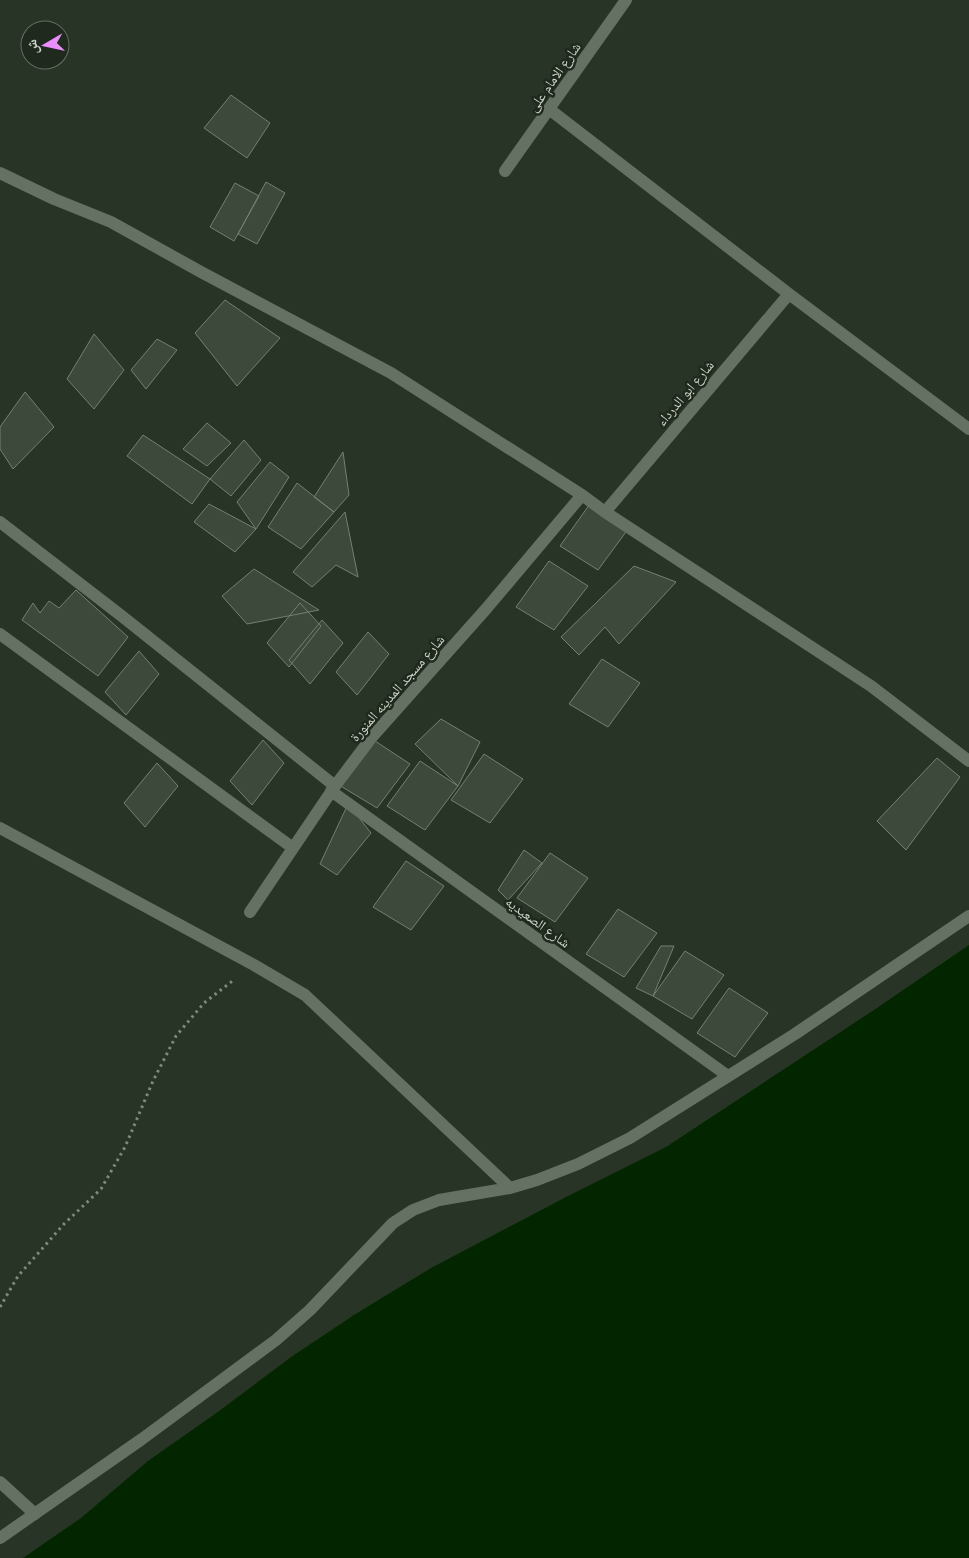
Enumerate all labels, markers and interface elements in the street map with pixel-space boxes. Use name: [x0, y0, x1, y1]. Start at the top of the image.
north arrow: [20, 20, 70, 70]
text: ش: [22, 38, 42, 56]
street label: شارع الامام على: [523, 39, 585, 116]
street label: شارع ابو الدرداء: [652, 356, 719, 430]
street label: شارع مسجد المدينه المنورة: [346, 631, 449, 746]
street label: شارع الصعيديه: [501, 892, 574, 952]

